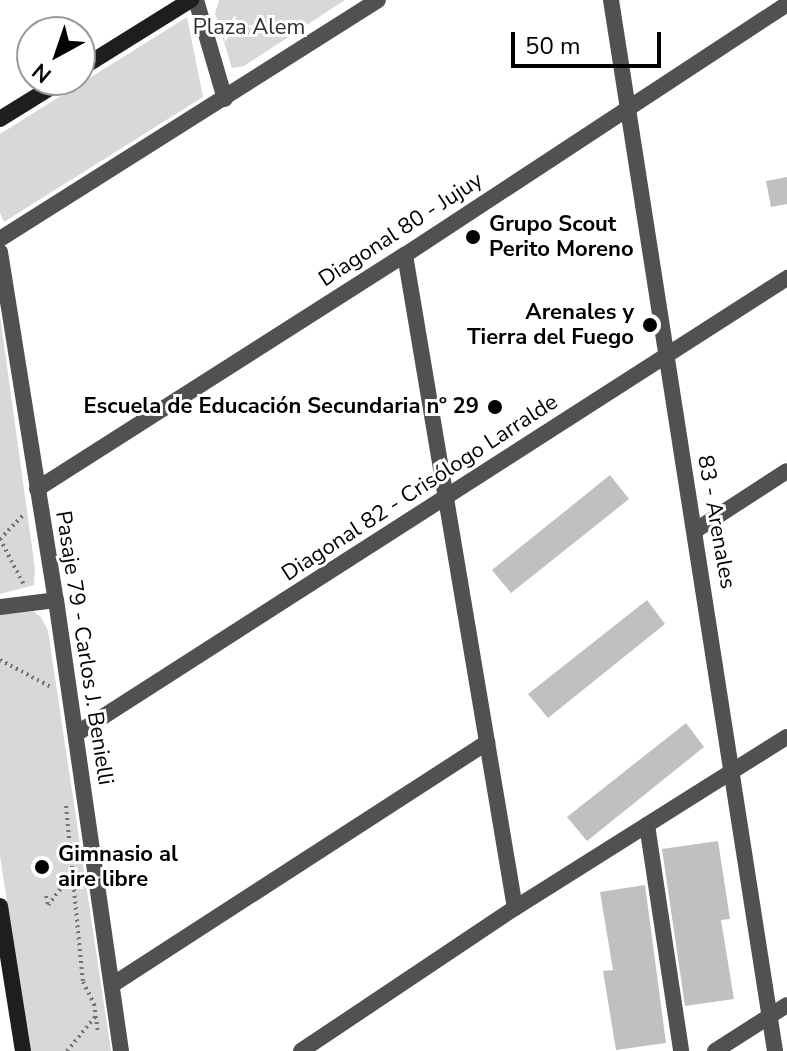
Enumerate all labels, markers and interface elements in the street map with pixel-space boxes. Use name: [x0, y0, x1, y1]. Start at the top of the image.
park label: Plaza Alem: [193, 15, 305, 41]
north arrow: [16, 16, 96, 96]
scale bar: [515, 16, 665, 66]
text: 50 m: [525, 30, 581, 62]
text: N: [26, 56, 58, 90]
street label: Diagonal 80 - Jujuy: [314, 167, 488, 293]
place label: Grupo Scout Perito Moreno: [489, 211, 634, 262]
marker: Grupo Scout Perito Moreno: [464, 228, 482, 246]
place label: Arenales y Tierra del Fuego: [467, 299, 634, 350]
marker: Arenales y Tierra del Fuego: [641, 316, 659, 334]
street label: Diagonal 82 - Crisólogo Larralde: [277, 389, 563, 587]
place label: Escuela de Educación Secundaria nº 29: [84, 394, 479, 420]
marker: Escuela de Educación Secundaria nº 29: [486, 398, 504, 416]
street label: 83 - Arenales: [691, 453, 741, 591]
street label: Pasaje 79 - Carlos J. Benielli: [49, 509, 119, 787]
place label: Gimnasio al aire libre: [58, 841, 178, 892]
marker: Gimnasio al aire libre: [33, 858, 51, 876]

